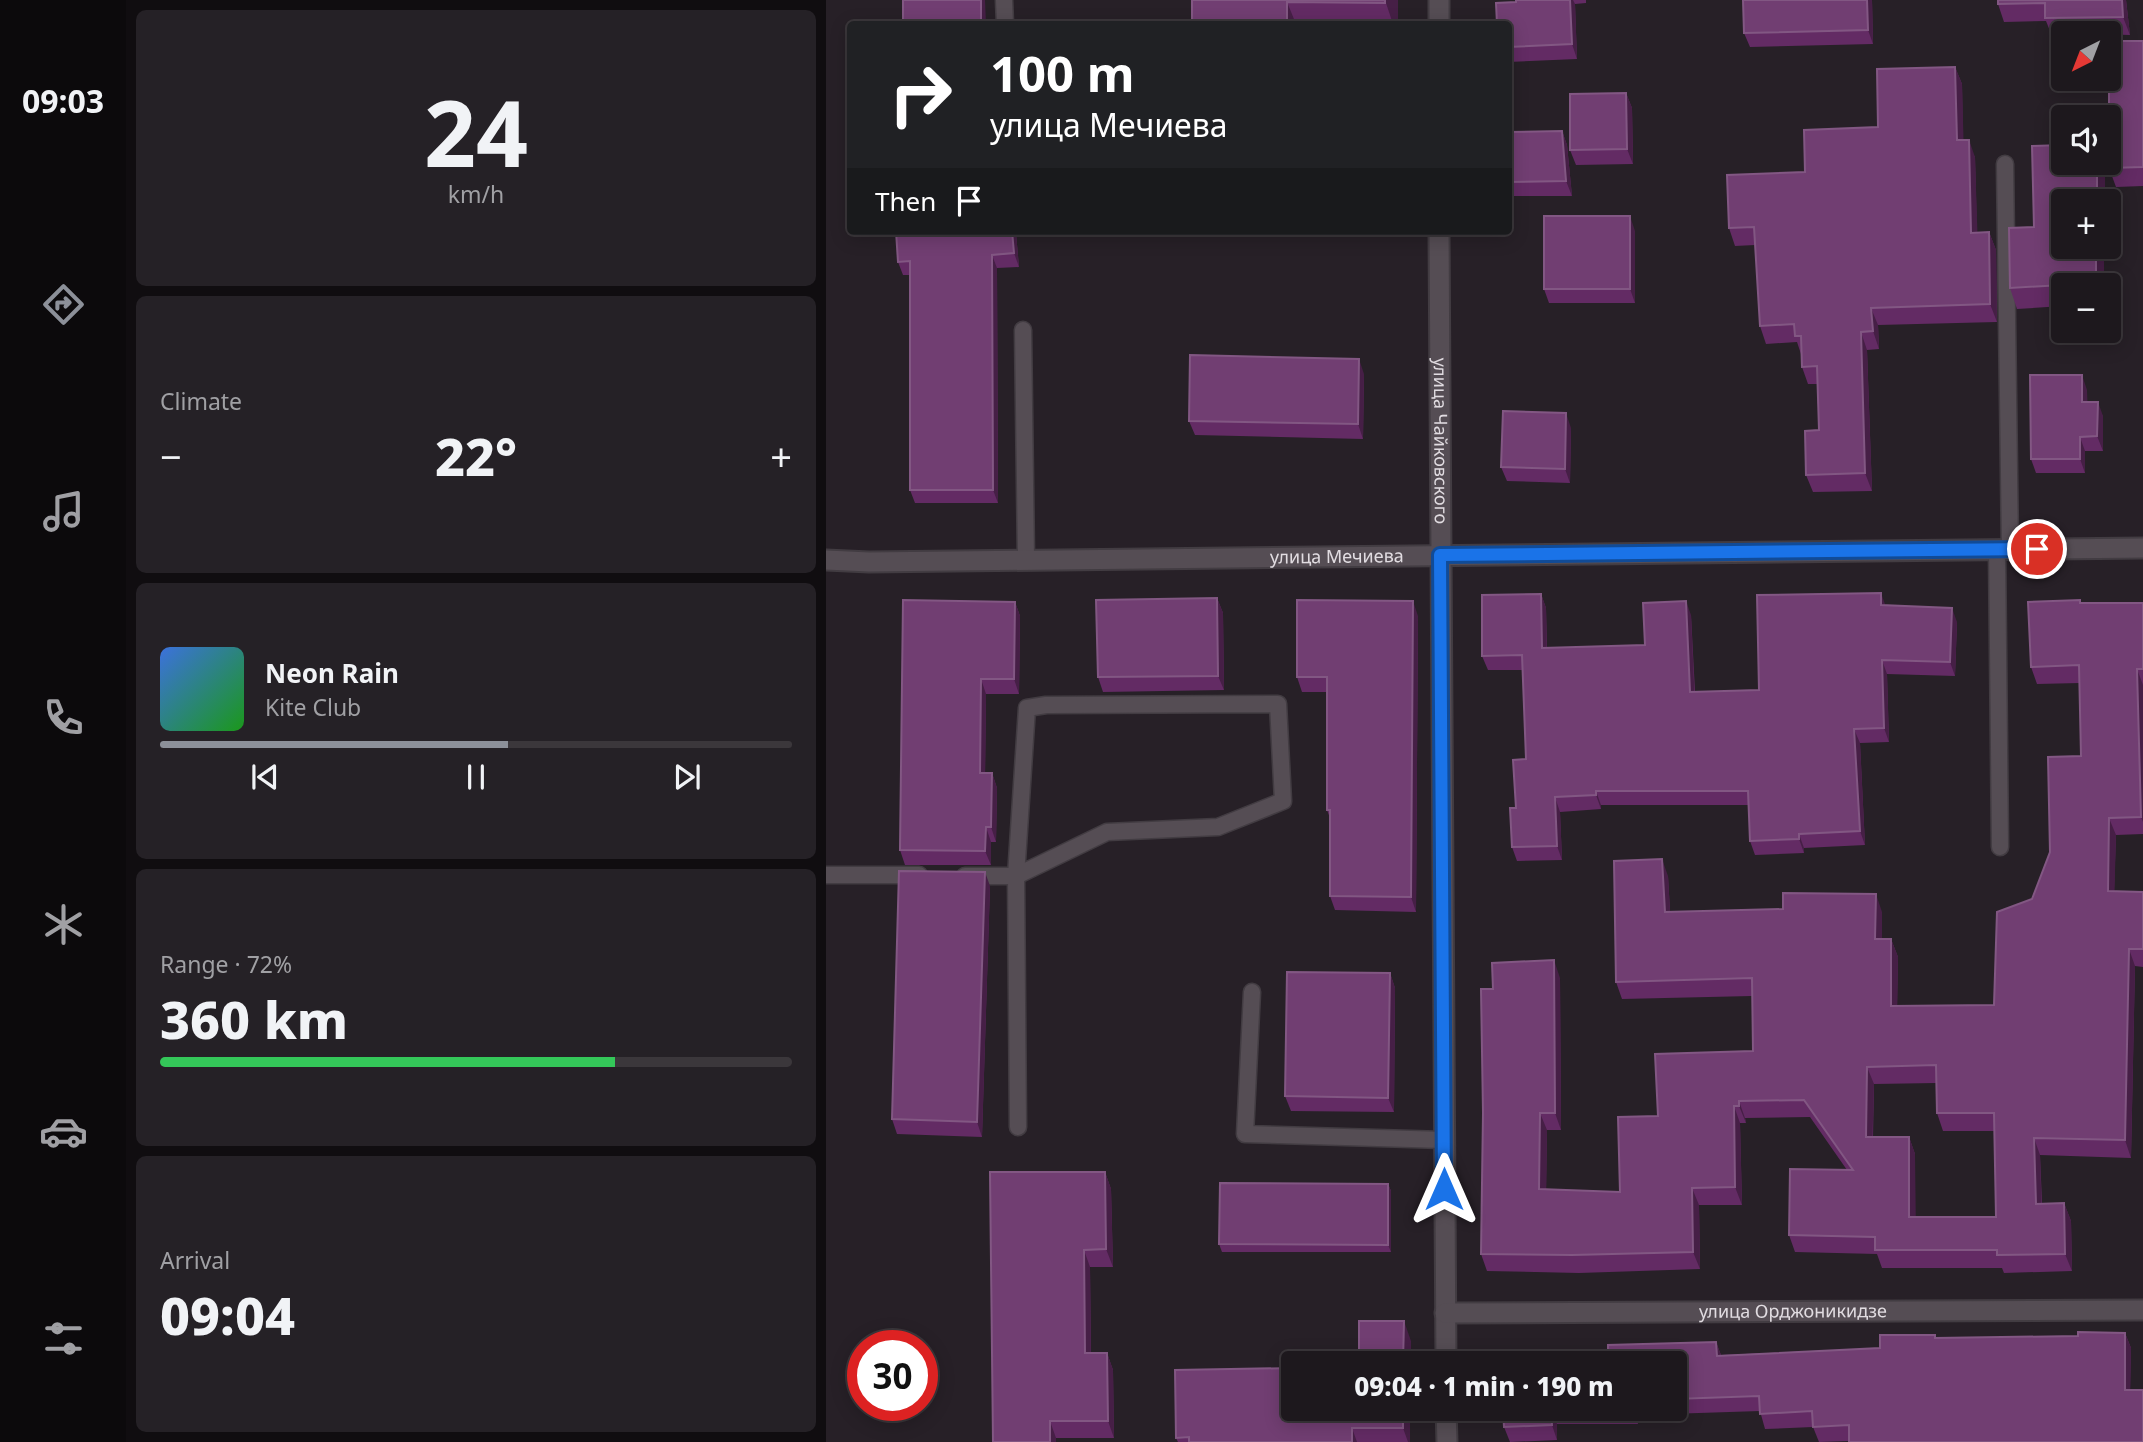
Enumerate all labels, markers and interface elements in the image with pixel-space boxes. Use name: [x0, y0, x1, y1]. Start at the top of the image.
north arrow: [2051, 21, 2121, 91]
map controls: [2051, 21, 2121, 343]
text: 100 m: [990, 40, 1135, 106]
icon: right: [875, 49, 966, 140]
text: 24: [424, 70, 528, 194]
text: 09:03: [22, 79, 104, 122]
text: улица Мечиева: [990, 103, 1228, 146]
button: sound: [2051, 105, 2121, 175]
text: km/h: [448, 178, 504, 210]
icon: arrive: [950, 182, 988, 220]
text: Then: [875, 183, 936, 219]
button: +: [2051, 189, 2121, 259]
button: −: [2051, 273, 2121, 343]
icon: directions: [39, 280, 88, 329]
street label: улица Чайковского: [1429, 358, 1454, 524]
text: Climate: [160, 385, 242, 417]
text: 22°: [435, 420, 517, 491]
text: −: [160, 430, 182, 482]
text: +: [770, 430, 792, 482]
icon: music: [39, 487, 88, 536]
pin: [2007, 519, 2067, 579]
icon: arrive: [2018, 530, 2056, 568]
street label: улица Мечиева: [1270, 543, 1404, 569]
text: Neon Rain: [265, 655, 399, 691]
text: Kite Club: [265, 691, 361, 723]
icon: phone: [39, 693, 88, 742]
icon: previous: [246, 758, 284, 796]
icon: pause: [457, 758, 495, 796]
icon: next: [668, 758, 706, 796]
icon: climate: [39, 900, 88, 949]
text: Range · 72%: [160, 948, 292, 980]
text: 360 km: [160, 983, 348, 1054]
icon: car: [39, 1107, 88, 1156]
position arrow: [1407, 1152, 1481, 1226]
text: Arrival: [160, 1244, 230, 1276]
text: 09:04: [160, 1279, 295, 1350]
street label: улица Орджоникидзе: [1699, 1298, 1887, 1323]
icon: filters: [39, 1314, 88, 1363]
speed limit sign: 30: [847, 1330, 938, 1421]
text: 09:04 · 1 min · 190 m: [1354, 1368, 1614, 1404]

